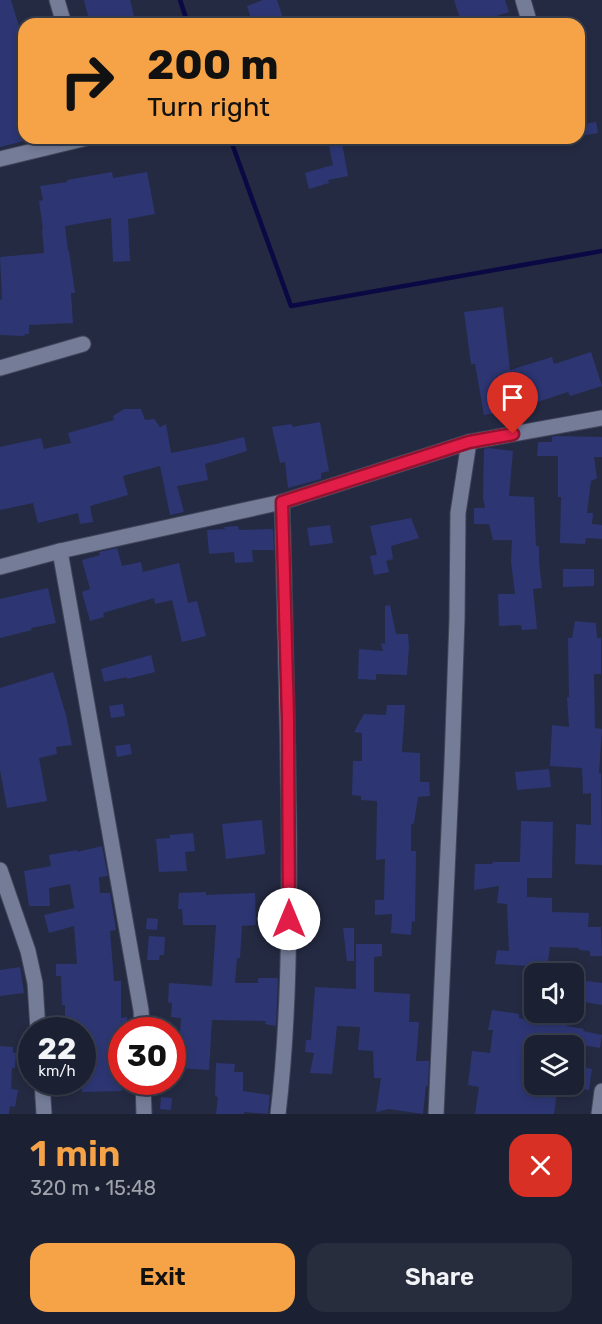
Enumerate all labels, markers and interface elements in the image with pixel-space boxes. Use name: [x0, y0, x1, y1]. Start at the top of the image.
text: 200 m: [147, 40, 279, 90]
icon: right: [48, 42, 126, 120]
text: Turn right: [147, 91, 270, 123]
pin: [487, 372, 538, 434]
icon: arrive: [496, 381, 529, 414]
position arrow: [257, 887, 321, 951]
map controls: [524, 963, 584, 1095]
button: sound: [524, 963, 584, 1023]
speed limit sign: 30: [108, 1017, 186, 1095]
text: 22: [38, 1031, 77, 1067]
button: layers: [524, 1035, 584, 1095]
text: km/h: [38, 1062, 76, 1080]
text: 1 min: [30, 1132, 121, 1175]
button: close: [509, 1134, 572, 1197]
text: 320 m · 15:48: [30, 1176, 156, 1200]
button: Exit: [30, 1243, 295, 1312]
button: Share: [307, 1243, 572, 1312]

